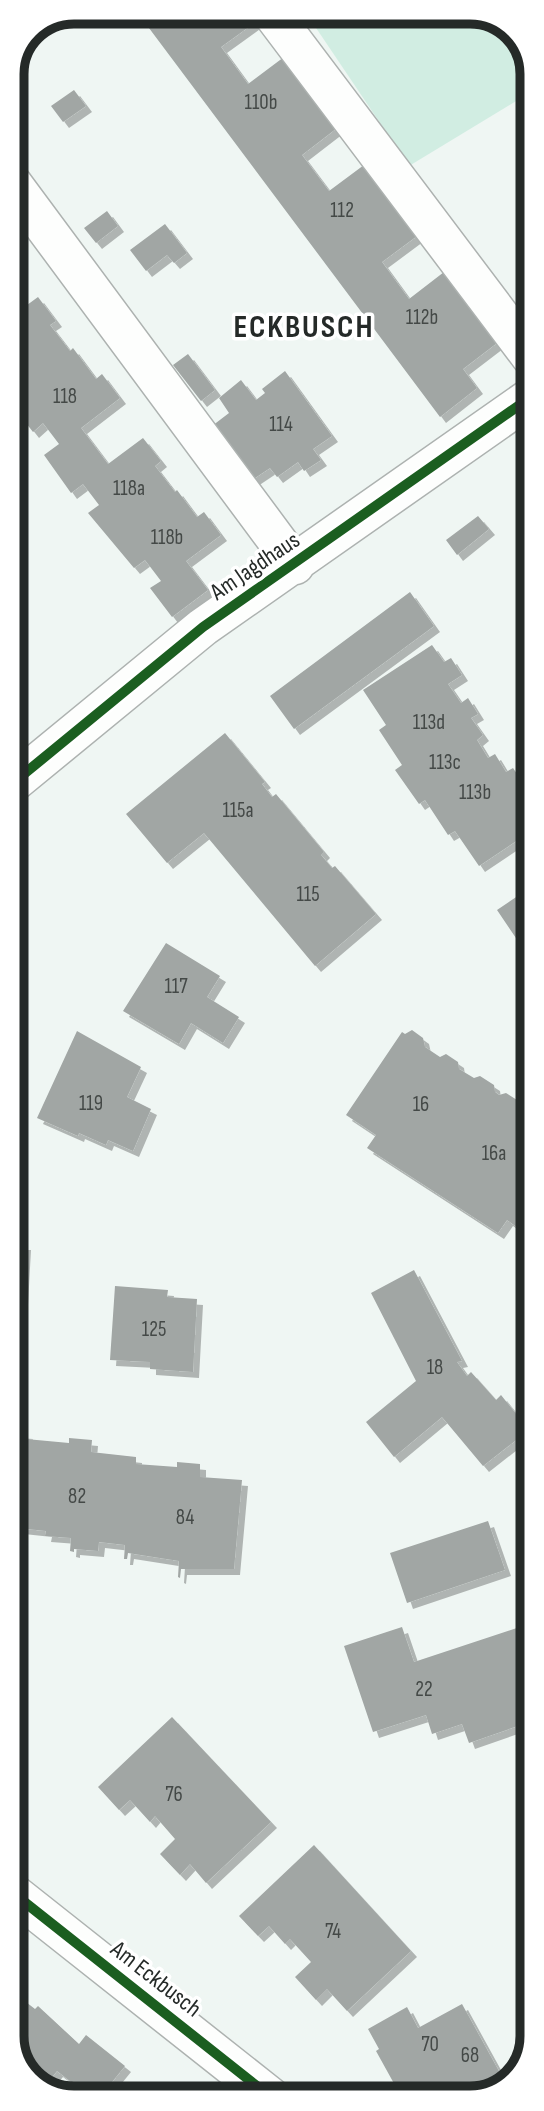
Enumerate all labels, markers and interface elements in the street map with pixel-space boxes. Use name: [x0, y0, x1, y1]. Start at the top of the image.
house number: 110b: [245, 90, 277, 115]
house number: 112: [330, 198, 354, 223]
house number: 112b: [406, 305, 438, 330]
district label: ECKBUSCH: [233, 308, 375, 347]
house number: 118: [53, 384, 77, 409]
house number: 114: [269, 412, 293, 437]
house number: 118a: [113, 476, 145, 501]
house number: 118b: [151, 525, 183, 550]
street label: Am Jagdhaus: [204, 526, 305, 607]
house number: 113d: [413, 710, 445, 735]
house number: 113c: [429, 750, 461, 775]
house number: 113b: [459, 780, 491, 805]
house number: 115a: [222, 798, 254, 823]
house number: 115: [296, 882, 320, 907]
house number: 117: [164, 974, 188, 999]
house number: 119: [79, 1091, 103, 1116]
house number: 16: [413, 1092, 429, 1117]
house number: 16a: [482, 1141, 506, 1166]
house number: 125: [142, 1317, 166, 1342]
house number: 18: [427, 1355, 443, 1380]
house number: 82: [68, 1484, 86, 1509]
house number: 84: [176, 1505, 194, 1530]
house number: 22: [415, 1677, 433, 1702]
house number: 76: [165, 1782, 183, 1807]
house number: 74: [325, 1919, 341, 1944]
street label: Am Eckbusch: [104, 1934, 207, 2023]
house number: 70: [421, 2032, 439, 2057]
house number: 68: [461, 2043, 479, 2068]

